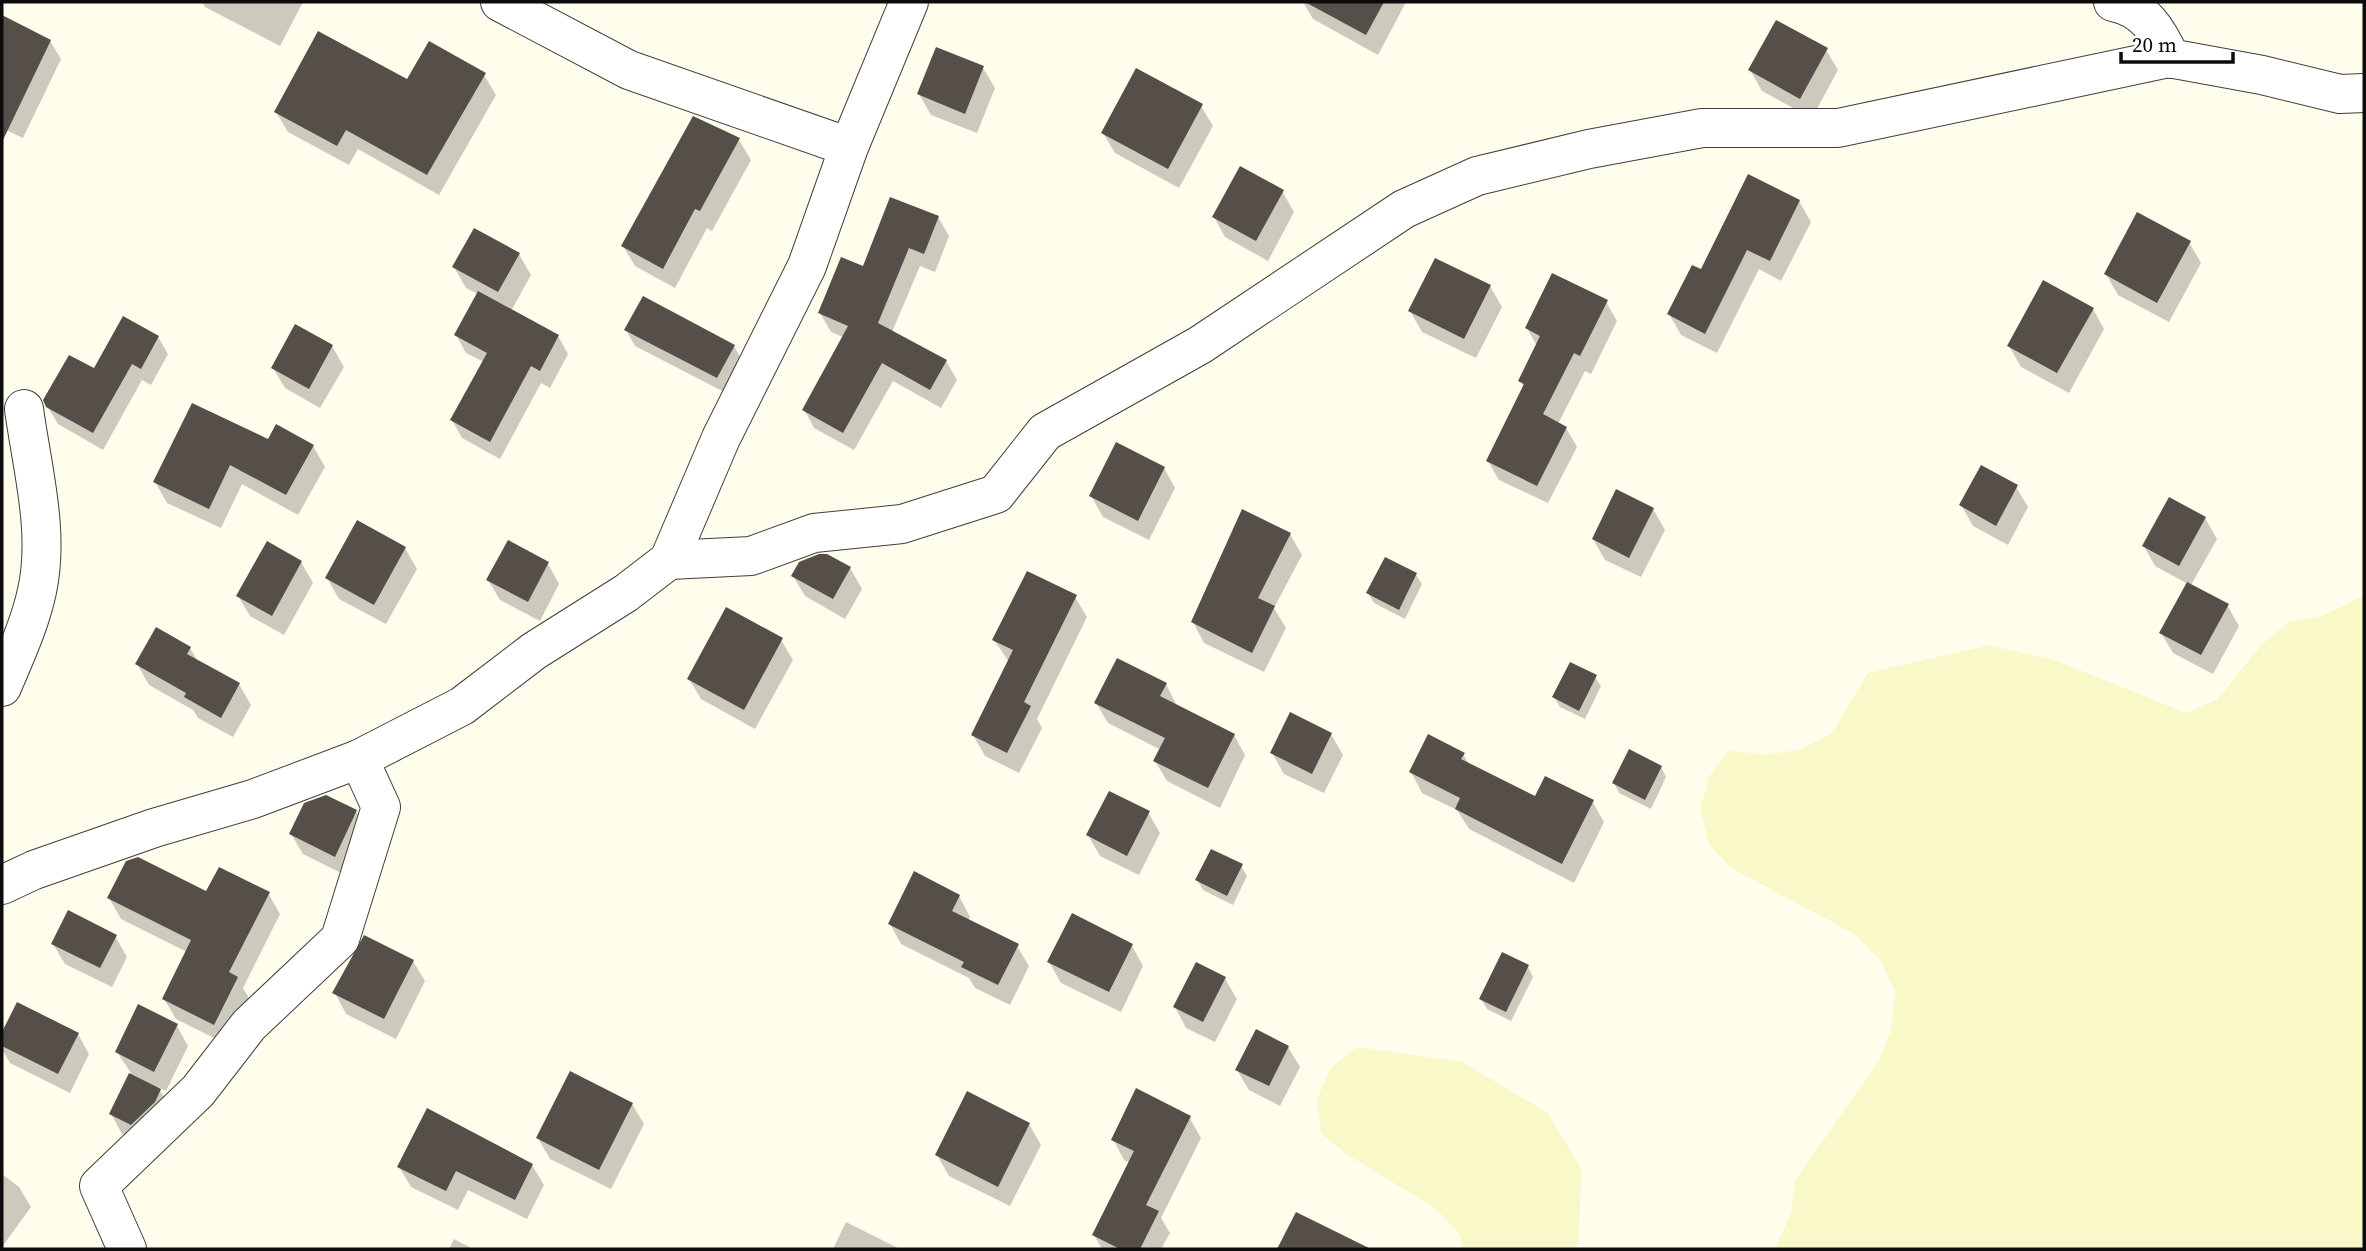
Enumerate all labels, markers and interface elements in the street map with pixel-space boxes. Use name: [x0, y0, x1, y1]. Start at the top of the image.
scale bar: [2121, 21, 2233, 65]
text: 20 m: [2132, 30, 2177, 59]

